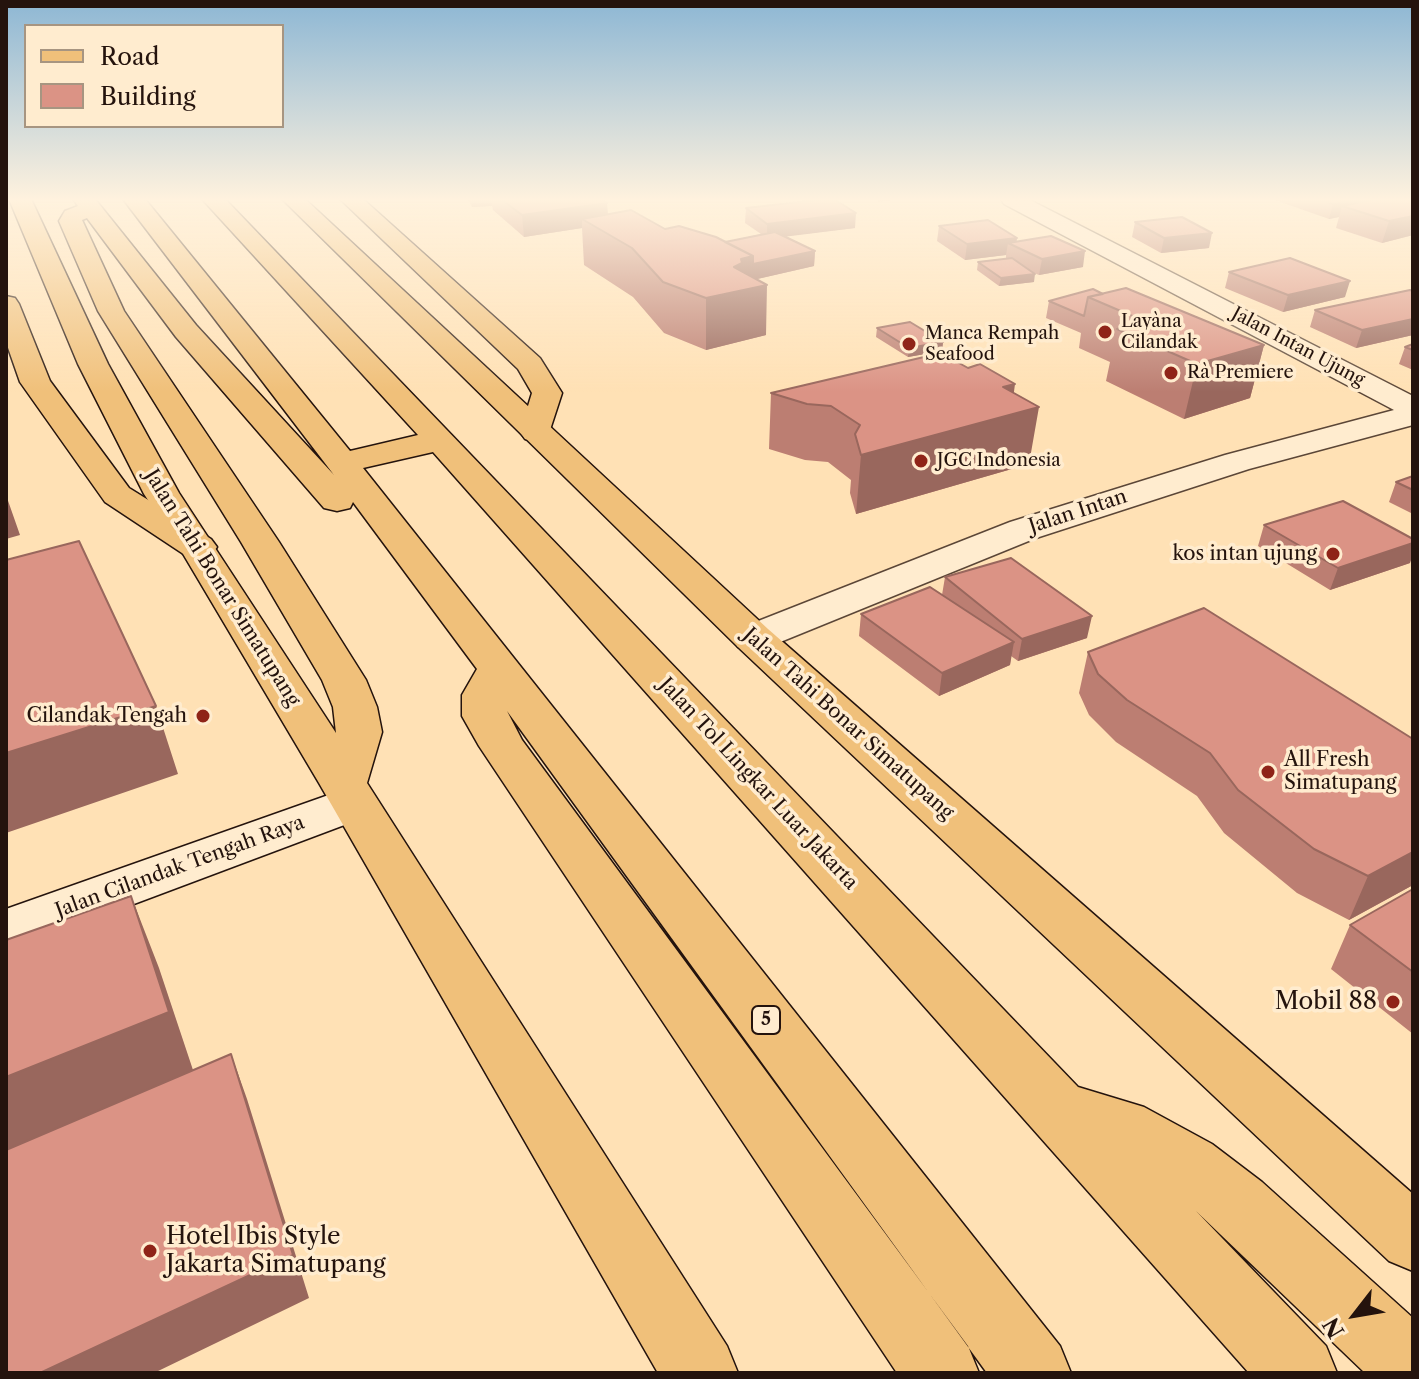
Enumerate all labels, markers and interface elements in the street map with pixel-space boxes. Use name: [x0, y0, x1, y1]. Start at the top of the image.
legend: [24, 24, 284, 128]
text: Road: [100, 42, 159, 71]
text: Building: [100, 82, 196, 111]
street label: Jalan Intan Ujung: [1228, 303, 1368, 391]
place label: Layàna Cilandak: [1121, 311, 1197, 354]
place label: Manca Rempah Seafood: [925, 323, 1059, 366]
marker: Layàna Cilandak: [1096, 323, 1114, 341]
marker: Manca Rempah Seafood: [900, 335, 918, 353]
place label: Rà Premiere: [1187, 362, 1294, 384]
marker: Rà Premiere: [1162, 364, 1180, 382]
place label: JGC Indonesia: [937, 450, 1061, 472]
marker: JGC Indonesia: [912, 452, 930, 470]
street label: Jalan Tahi Bonar Simatupang: [139, 465, 305, 711]
street label: Jalan Intan: [1026, 485, 1130, 539]
place label: kos intan ujung: [1172, 542, 1317, 566]
marker: kos intan ujung: [1324, 545, 1342, 563]
street label: Jalan Tahi Bonar Simatupang: [738, 623, 958, 825]
street label: Jalan Tol Lingkar Luar Jakarta: [653, 673, 863, 895]
place label: Cilandak Tengah: [27, 704, 187, 728]
marker: Cilandak Tengah: [194, 707, 212, 725]
place label: All Fresh Simatupang: [1284, 748, 1397, 795]
marker: All Fresh Simatupang: [1259, 763, 1277, 781]
street label: Jalan Cilandak Tengah Raya: [52, 811, 308, 923]
place label: Mobil 88: [1275, 988, 1377, 1016]
marker: Mobil 88: [1384, 993, 1402, 1011]
road number: 5: [752, 1006, 780, 1034]
place label: Hotel Ibis Style Jakarta Simatupang: [166, 1223, 386, 1279]
marker: Hotel Ibis Style Jakarta Simatupang: [141, 1242, 159, 1260]
north arrow: [1315, 1275, 1395, 1355]
text: N: [1318, 1312, 1350, 1343]

